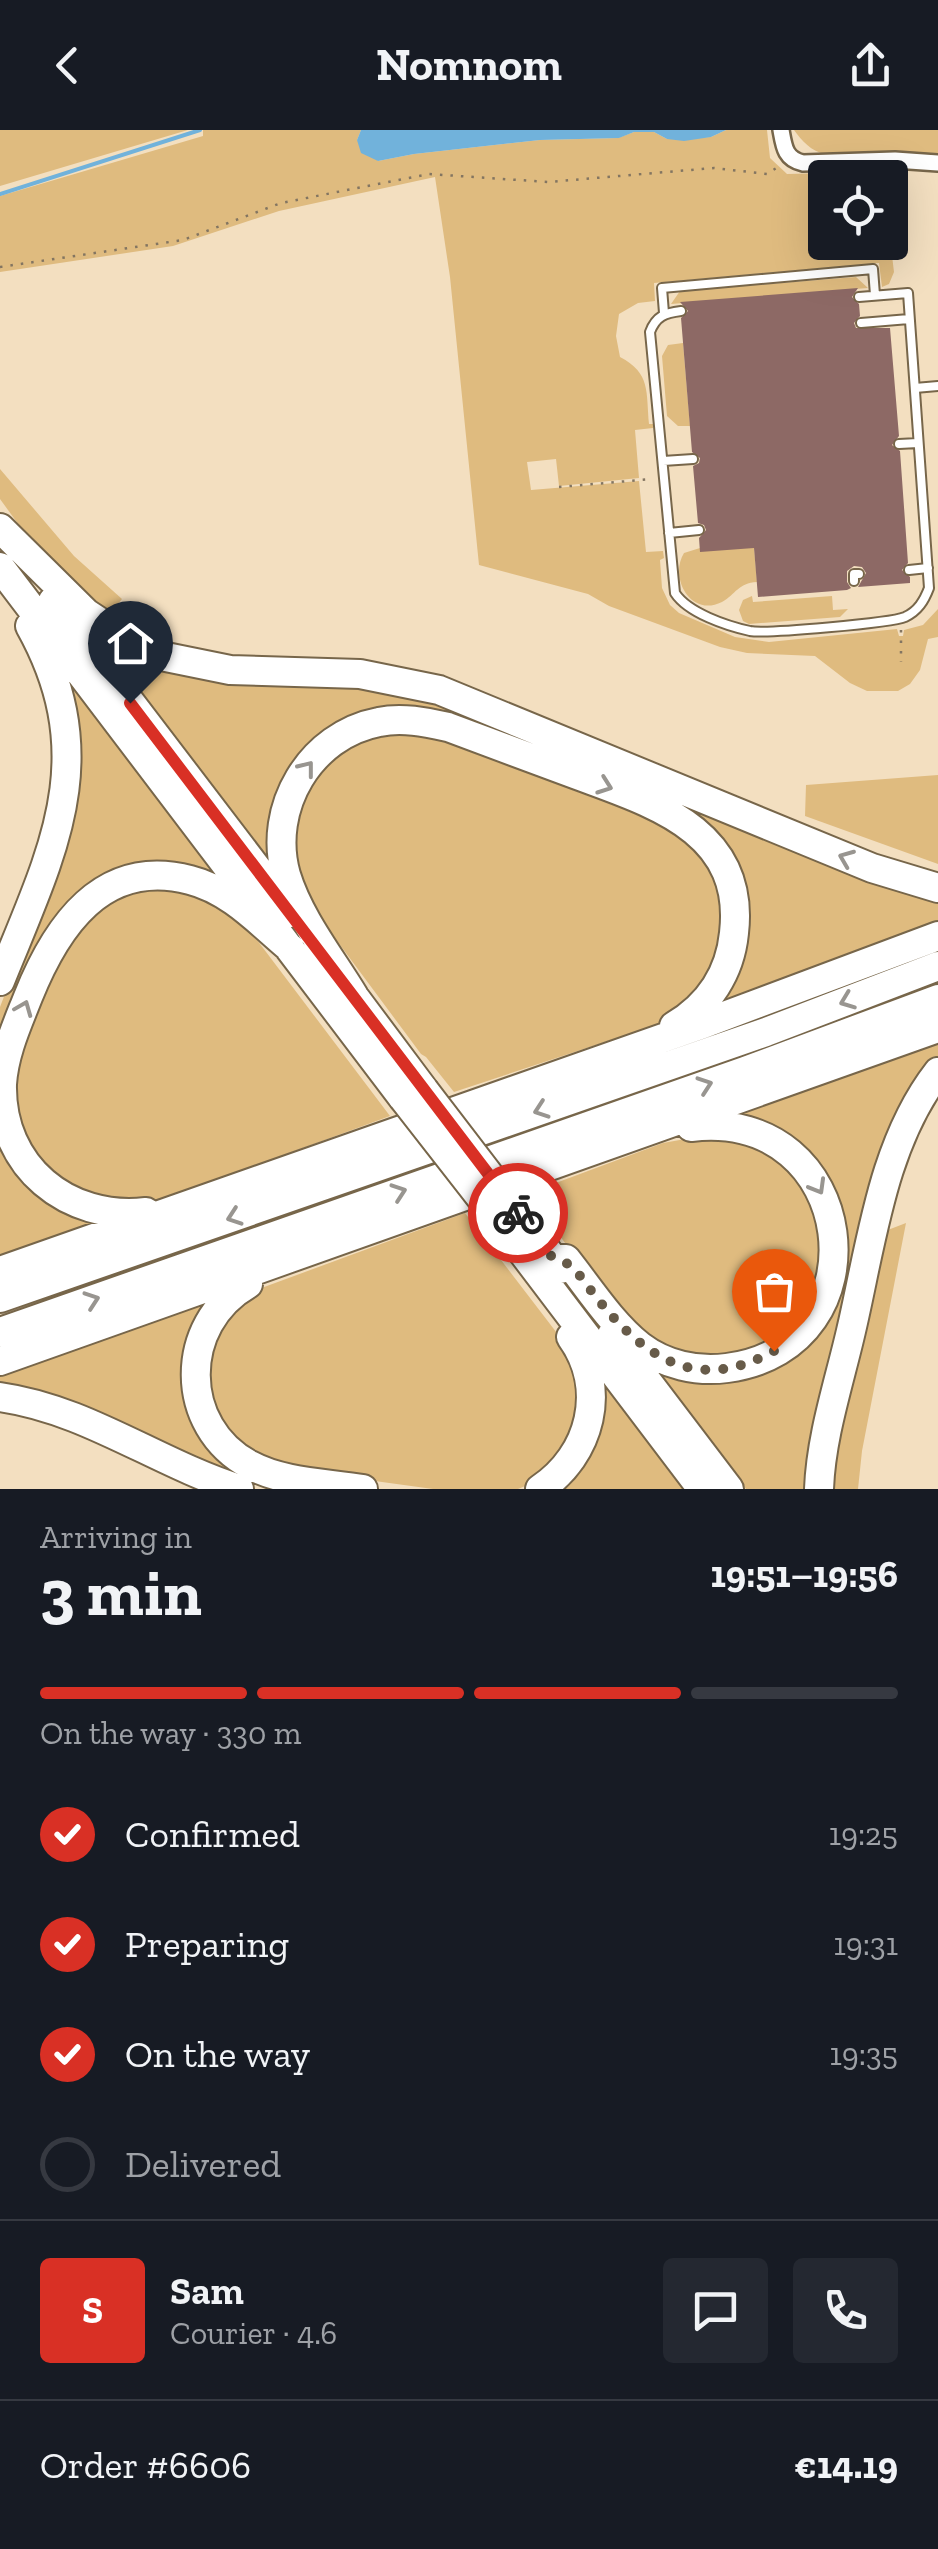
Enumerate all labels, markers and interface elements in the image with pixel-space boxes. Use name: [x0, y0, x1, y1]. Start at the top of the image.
icon: back: [40, 38, 95, 93]
text: Nomnom: [376, 38, 562, 92]
icon: share: [843, 38, 898, 93]
map controls: [808, 160, 908, 260]
button: locate: [808, 160, 908, 260]
pin: [88, 601, 173, 704]
icon: home: [103, 616, 158, 671]
one-way arrow: [295, 761, 313, 779]
one-way arrow: [595, 774, 612, 795]
one-way arrow: [838, 849, 855, 869]
one-way arrow: [840, 990, 857, 1010]
one-way arrow: [12, 1000, 32, 1018]
one-way arrow: [696, 1076, 713, 1097]
one-way arrow: [534, 1099, 551, 1119]
courier: [468, 1163, 568, 1263]
one-way arrow: [806, 1176, 825, 1194]
one-way arrow: [389, 1183, 406, 1204]
icon: bike: [491, 1186, 546, 1241]
one-way arrow: [227, 1205, 244, 1226]
pin: [732, 1249, 817, 1352]
icon: bag: [747, 1264, 802, 1319]
one-way arrow: [82, 1291, 99, 1312]
text: Arriving in: [40, 1518, 192, 1556]
text: 19:51–19:56: [710, 1551, 898, 1597]
text: 3 min: [40, 1554, 202, 1632]
text: On the way · 330 m: [40, 1714, 301, 1752]
icon: check: [40, 1807, 95, 1862]
text: Confirmed: [125, 1811, 300, 1857]
text: 19:25: [829, 1815, 898, 1853]
icon: check: [40, 1917, 95, 1972]
text: Preparing: [125, 1921, 289, 1967]
text: 19:31: [834, 1925, 898, 1963]
icon: check: [40, 2027, 95, 2082]
text: On the way: [125, 2031, 310, 2077]
text: 19:35: [829, 2035, 898, 2073]
text: Delivered: [125, 2141, 281, 2187]
button: chat: [663, 2258, 768, 2363]
button: phone: [793, 2258, 898, 2363]
text: Sam: [170, 2268, 244, 2314]
text: S: [82, 2287, 103, 2333]
text: Courier · 4.6: [170, 2314, 337, 2352]
text: Order #6606: [40, 2442, 251, 2488]
text: €14.19: [794, 2442, 898, 2488]

